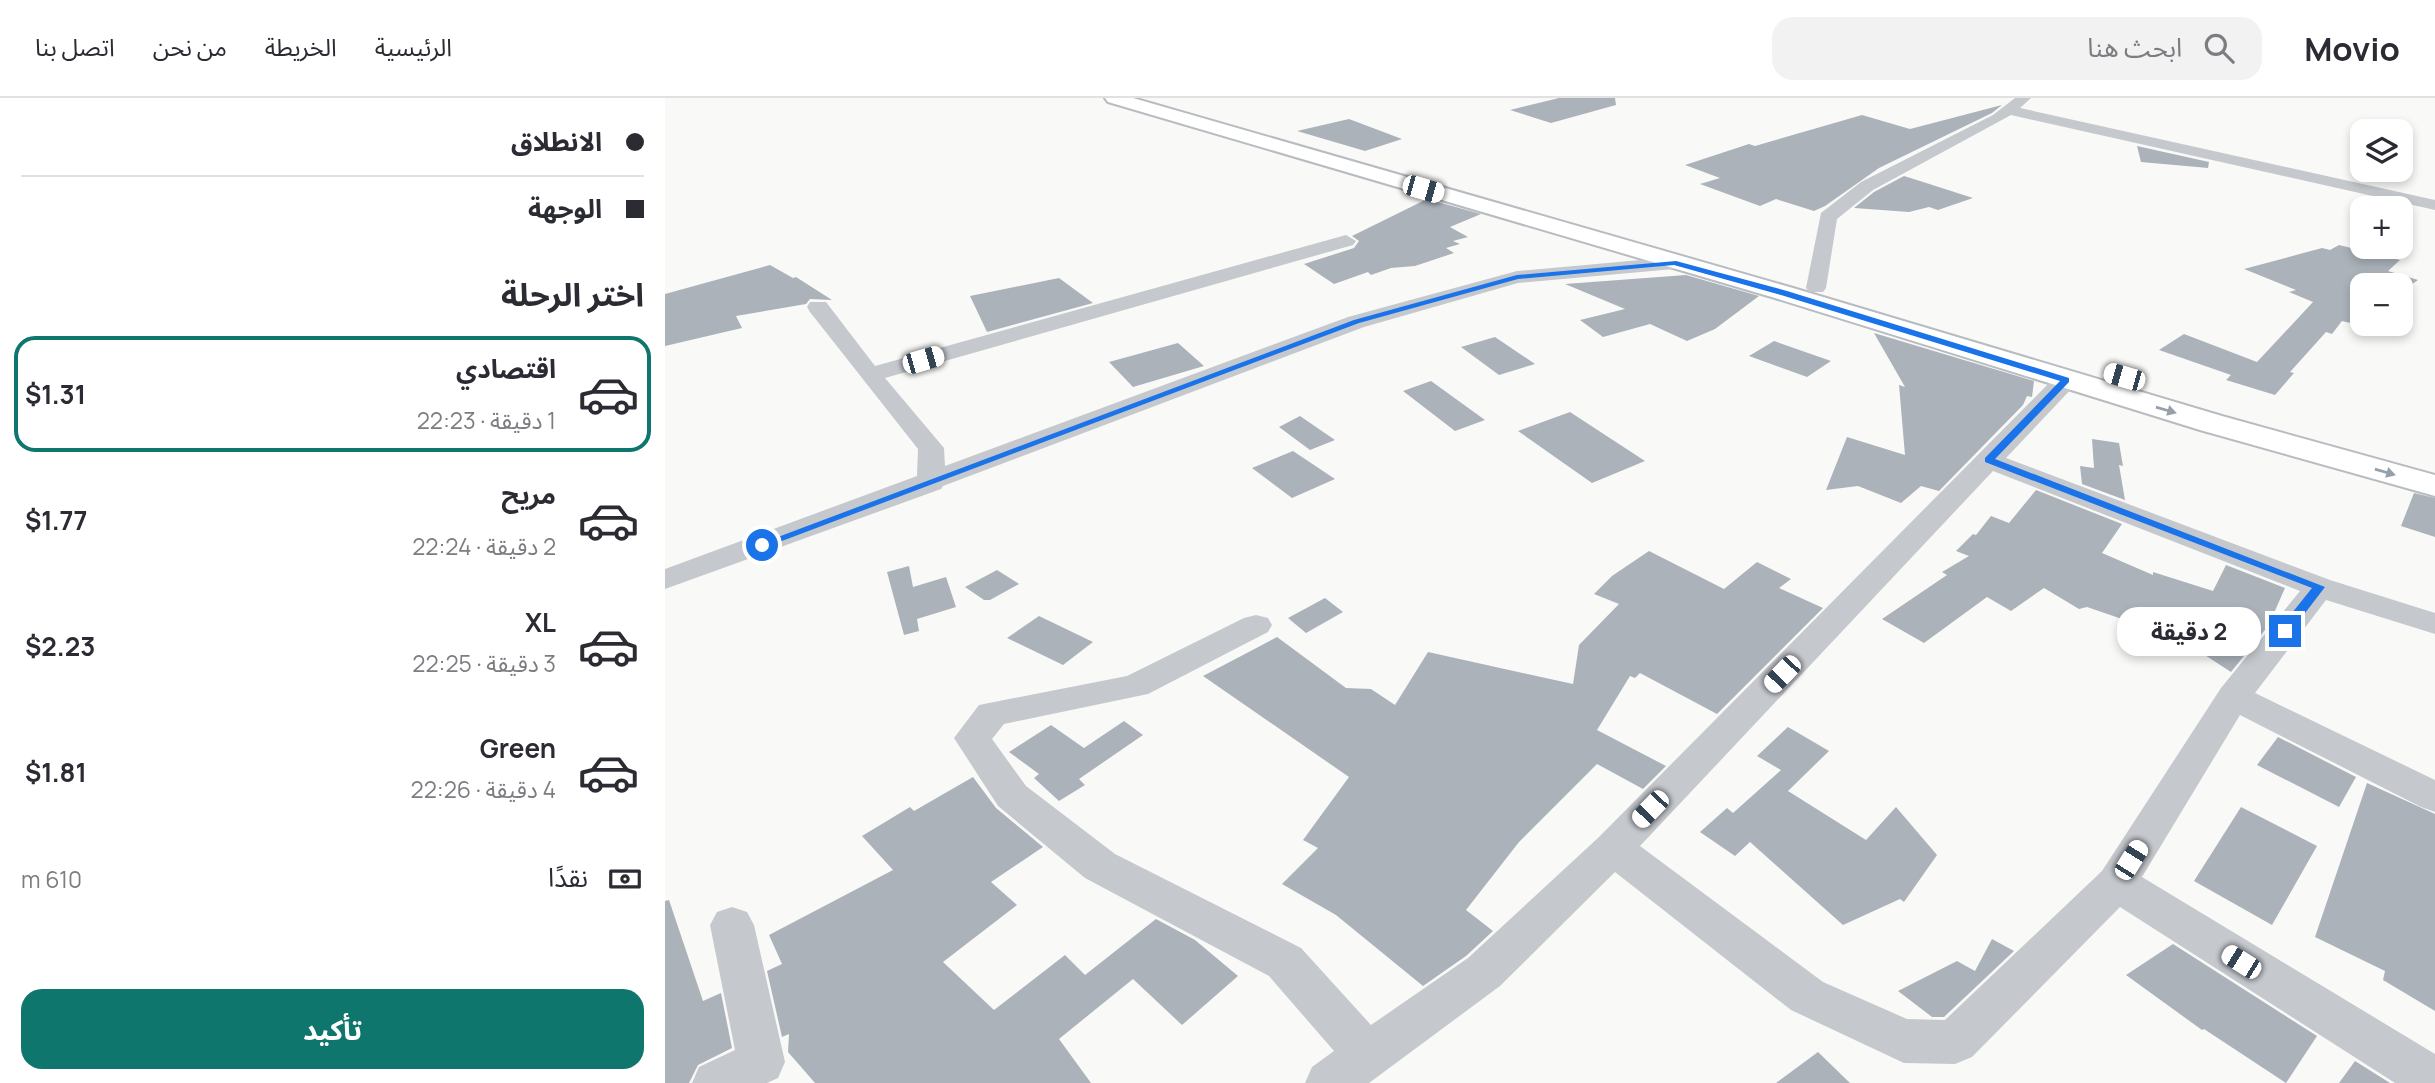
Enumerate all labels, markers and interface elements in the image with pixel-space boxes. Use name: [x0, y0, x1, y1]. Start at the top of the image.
search box: [1772, 17, 2262, 80]
text: Movio: [2304, 26, 2400, 71]
text: ابحث هنا: [2087, 29, 2182, 65]
icon: search: [2200, 29, 2238, 67]
text: اتصل بنا: [35, 30, 115, 63]
text: من نحن: [153, 30, 227, 63]
text: الخريطة: [265, 30, 337, 63]
text: الرئيسية: [375, 30, 452, 63]
map controls: [2350, 119, 2413, 336]
button: layers: [2350, 119, 2413, 182]
text: الانطلاق: [511, 123, 602, 159]
car: [1400, 173, 1447, 205]
text: الوجهة: [528, 190, 602, 226]
button: +: [2350, 196, 2413, 259]
text: اختر الرحلة: [501, 272, 644, 316]
button: −: [2350, 273, 2413, 336]
car: [900, 344, 947, 376]
text: اقتصادي: [456, 350, 556, 386]
car: [2101, 361, 2148, 393]
icon: car: [577, 363, 640, 426]
text: $1.31: [25, 376, 86, 412]
text: 1 دقيقة · 22:23: [417, 404, 556, 436]
one-way arrow: [2156, 405, 2177, 415]
one-way arrow: [2375, 468, 2396, 478]
text: مريح: [501, 476, 556, 512]
icon: car: [577, 489, 640, 552]
text: $1.77: [25, 502, 87, 538]
route start: [746, 529, 778, 561]
text: 2 دقيقة · 22:24: [412, 530, 556, 562]
text: XL: [525, 604, 556, 640]
callout: 2 دقيقة: [2117, 606, 2261, 656]
icon: car: [577, 615, 640, 678]
text: 2 دقيقة: [2151, 615, 2227, 647]
route end: [2269, 615, 2301, 647]
text: $2.23: [25, 628, 95, 664]
text: 3 دقيقة · 22:25: [412, 647, 556, 679]
car: [1760, 652, 1805, 696]
text: Green: [480, 730, 556, 766]
icon: car: [577, 741, 640, 804]
text: $1.81: [25, 754, 87, 790]
text: 4 دقيقة · 22:26: [411, 773, 556, 805]
car: [1628, 787, 1673, 831]
car: [2111, 837, 2152, 883]
text: نقدًا: [548, 859, 588, 895]
icon: cash: [606, 860, 644, 898]
text: 610 m: [21, 863, 82, 895]
car: [2218, 942, 2265, 982]
button: تأكيد: [21, 989, 644, 1069]

